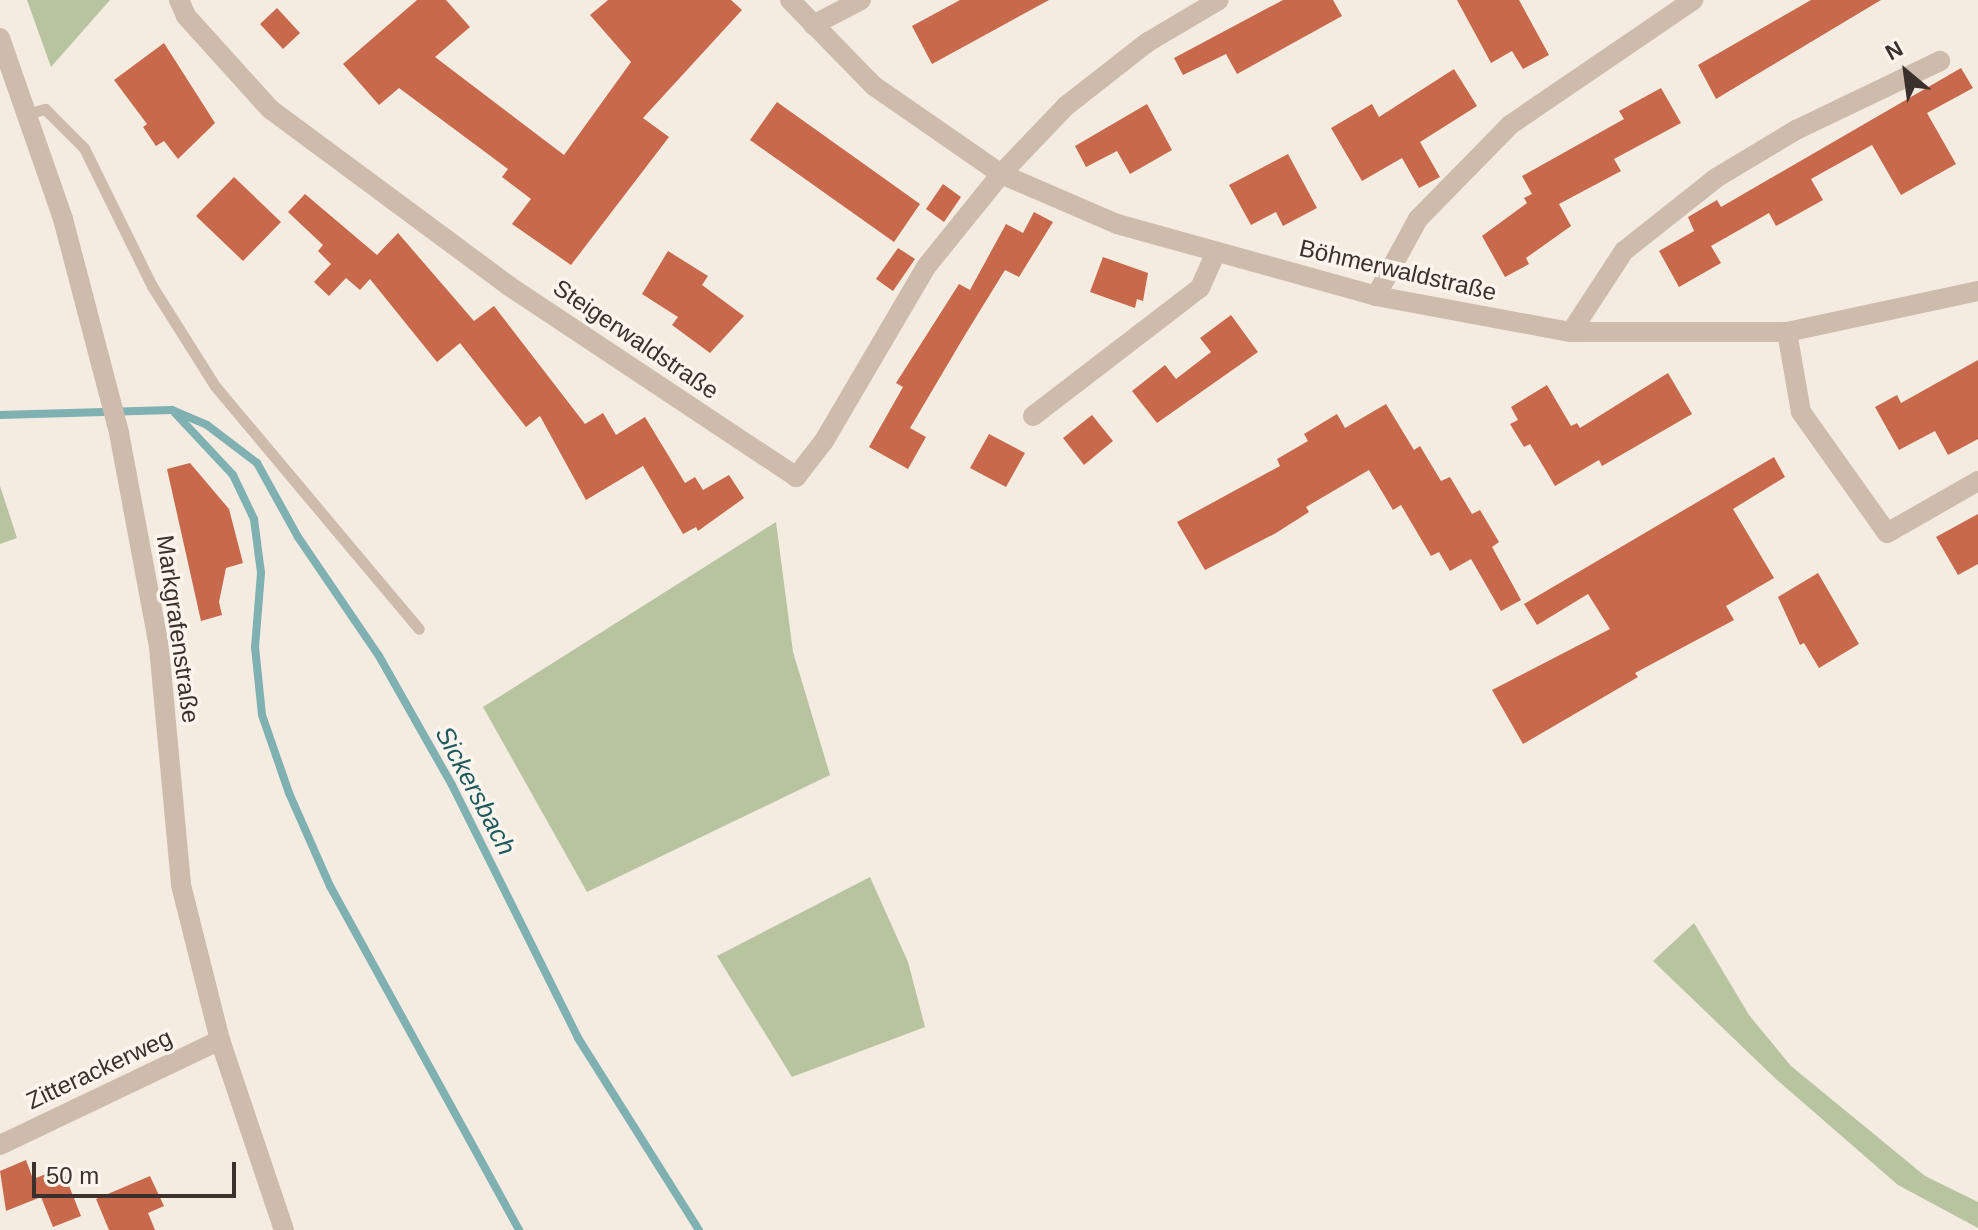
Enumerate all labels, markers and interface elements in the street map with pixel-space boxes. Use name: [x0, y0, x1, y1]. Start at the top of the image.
north arrow: [1866, 32, 1946, 112]
text: N: [1881, 36, 1907, 65]
street label: Böhmerwaldstraße: [1297, 233, 1499, 307]
street label: Steigerwaldstraße: [548, 273, 724, 405]
street label: Markgrafenstraße: [151, 533, 205, 725]
water label: Sickersbach: [428, 721, 522, 861]
street label: Zitterackerweg: [22, 1023, 176, 1115]
scale bar: [36, 1146, 240, 1196]
text: 50 m: [46, 1162, 99, 1189]

